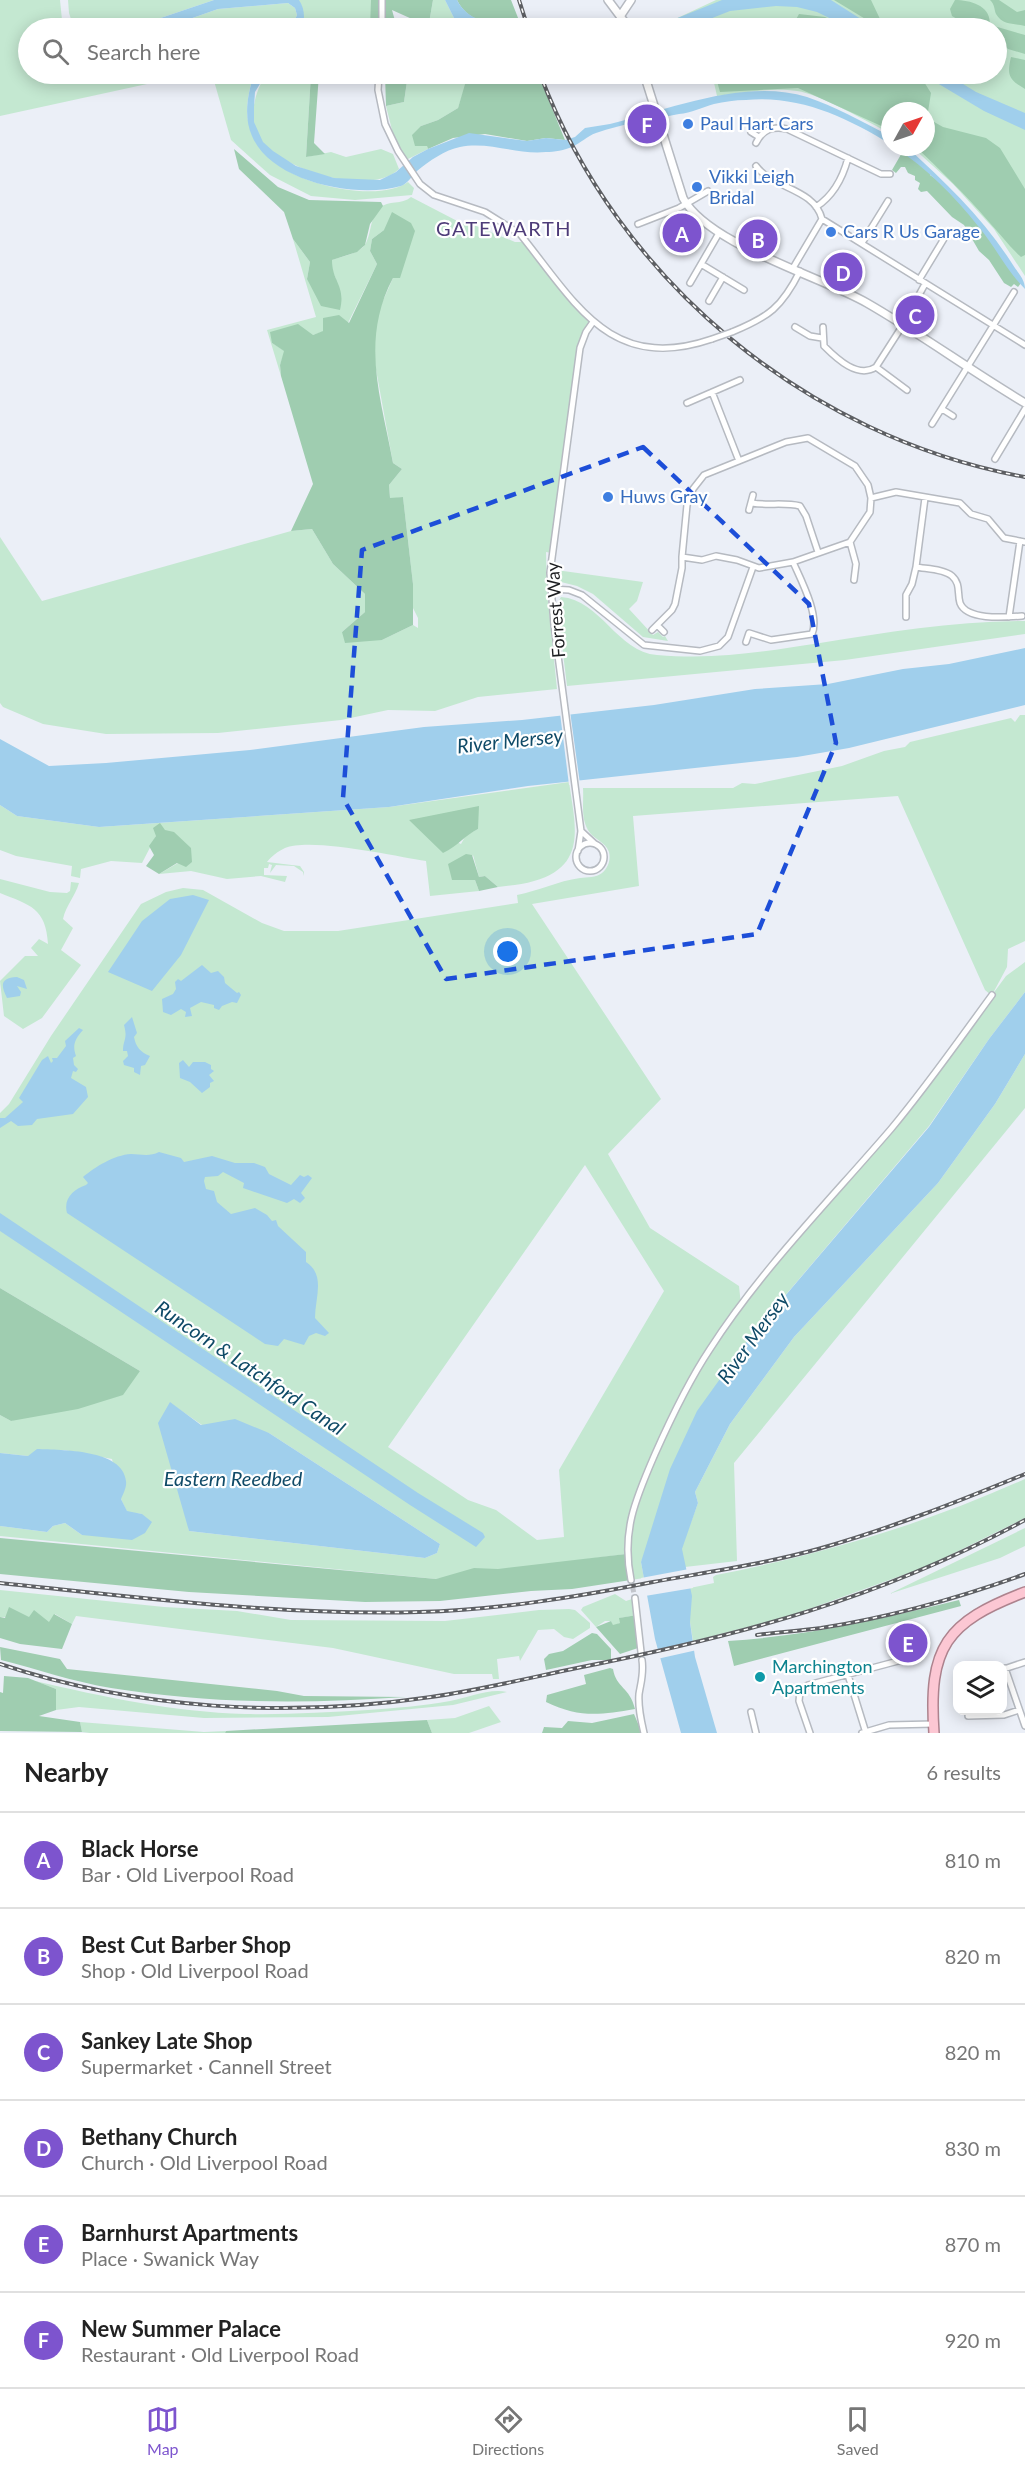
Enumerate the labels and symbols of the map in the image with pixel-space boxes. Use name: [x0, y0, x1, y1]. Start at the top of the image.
pin: F: [628, 102, 666, 146]
north arrow: [881, 102, 935, 156]
place label: Paul Hart Cars: [700, 112, 814, 134]
marker: Paul Hart Cars: [681, 117, 695, 131]
place label: Vikki Leigh Bridal: [709, 165, 795, 208]
marker: Vikki Leigh Bridal: [690, 180, 704, 194]
pin: A: [662, 210, 702, 256]
district label: GATEWARTH: [436, 216, 572, 240]
pin: B: [738, 216, 777, 262]
place label: Cars R Us Garage: [843, 220, 980, 242]
marker: Cars R Us Garage: [824, 225, 838, 239]
pin: D: [824, 250, 862, 294]
pin: C: [896, 292, 934, 338]
place label: Huws Gray: [620, 485, 708, 507]
marker: Huws Gray: [601, 490, 615, 504]
street label: Forrest Way: [541, 561, 569, 659]
water label: River Mersey: [456, 722, 564, 758]
your location: [493, 937, 522, 966]
water label: River Mersey: [711, 1287, 793, 1388]
water label: Runcorn & Latchford Canal: [151, 1295, 350, 1440]
water label: Eastern Reedbed: [164, 1466, 303, 1490]
pin: E: [888, 1620, 928, 1666]
place label: Marchington Apartments: [772, 1655, 873, 1698]
marker: Marchington Apartments: [753, 1670, 767, 1684]

